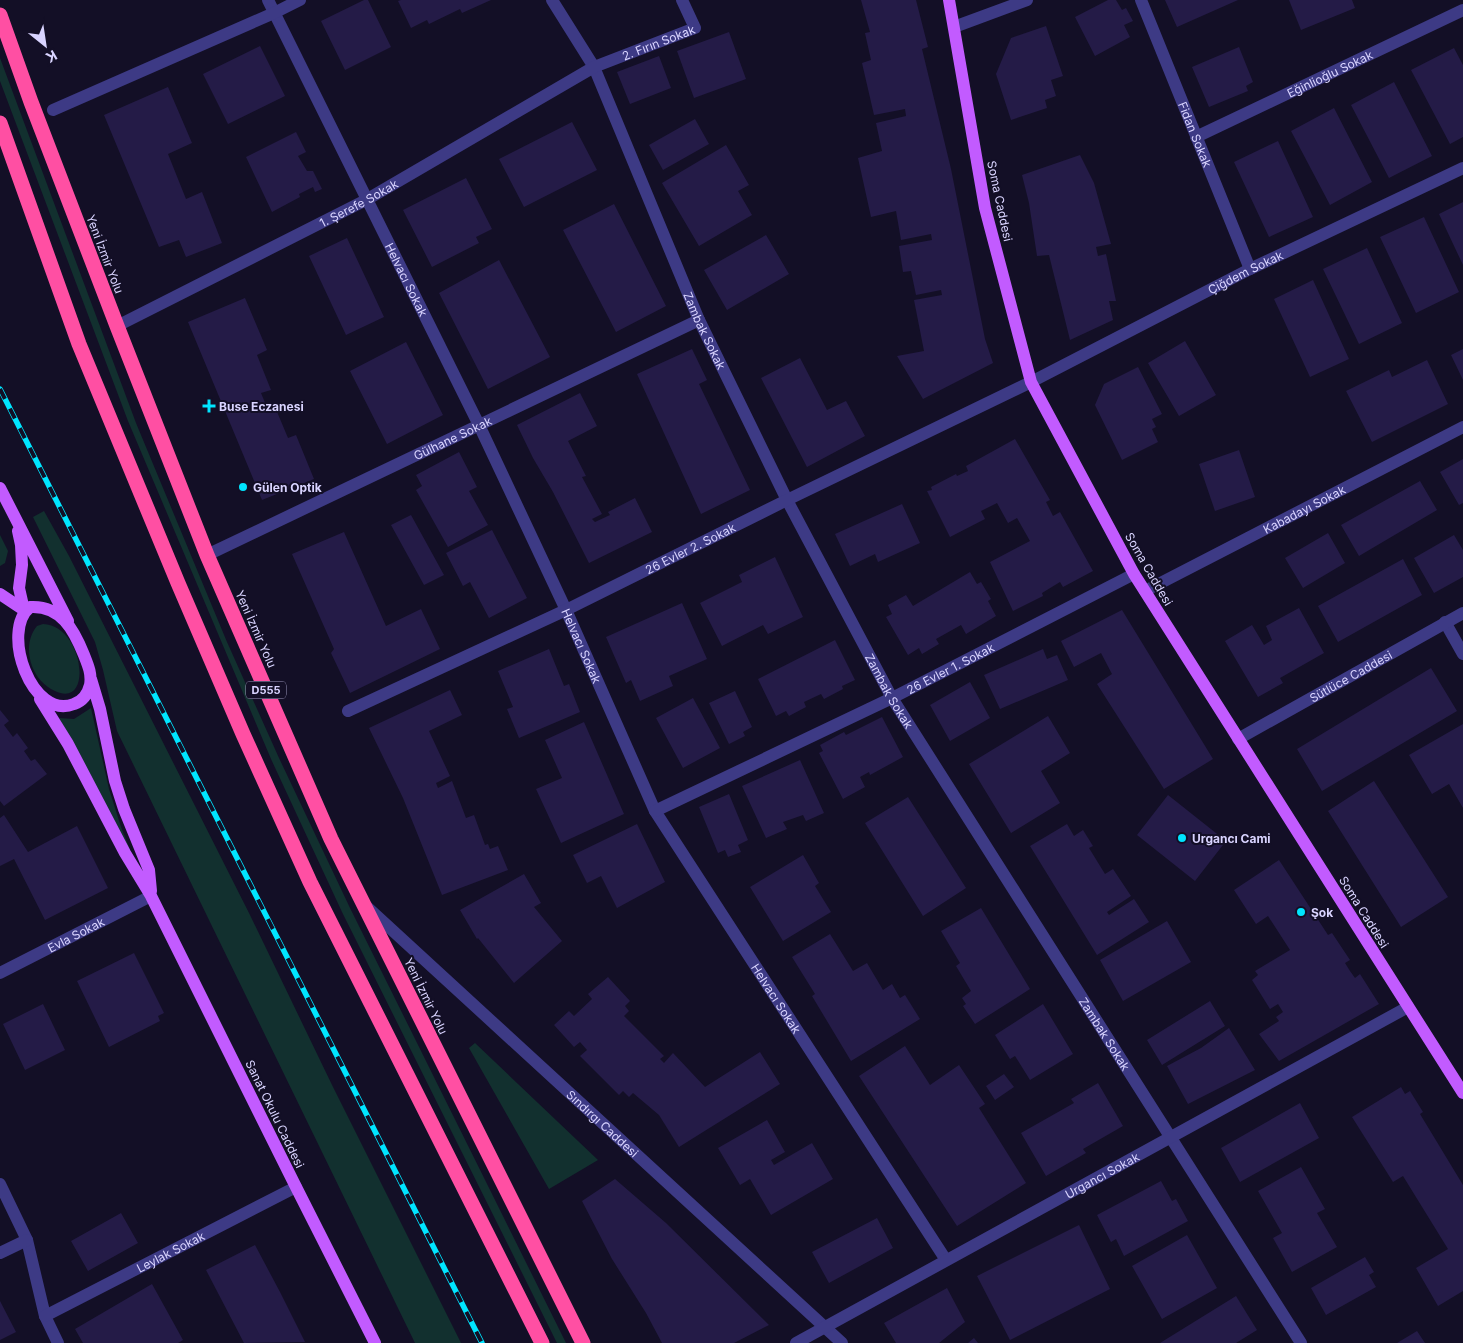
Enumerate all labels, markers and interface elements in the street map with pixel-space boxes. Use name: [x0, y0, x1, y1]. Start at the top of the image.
north arrow: [20, 20, 70, 70]
street label: 2. Fırın Sokak: [620, 21, 697, 63]
street label: Eğinlioğlu Sokak: [1284, 46, 1375, 100]
text: K: [43, 47, 60, 67]
street label: Fidan Sokak: [1175, 99, 1216, 170]
street label: Soma Caddesi: [984, 159, 1016, 243]
street label: 1. Şerefe Sokak: [317, 175, 401, 230]
street label: Yeni İzmir Yolu: [83, 212, 127, 296]
street label: Helvacı Sokak: [382, 240, 431, 319]
street label: Çiğdem Sokak: [1205, 247, 1286, 297]
street label: Zambak Sokak: [681, 289, 730, 372]
place label: Buse Eczanesi: [219, 399, 304, 414]
marker: Buse Eczanesi: [203, 400, 215, 412]
street label: Gülhane Sokak: [411, 412, 494, 463]
place label: Gülen Optik: [253, 480, 322, 495]
marker: Gülen Optik: [237, 481, 249, 493]
street label: Kabadayı Sokak: [1260, 481, 1348, 536]
street label: 26 Evler 2. Sokak: [643, 519, 738, 577]
street label: Soma Caddesi: [1122, 530, 1176, 608]
street label: Yeni İzmir Yolu: [232, 588, 280, 670]
street label: Helvacı Sokak: [559, 606, 605, 686]
street label: 26 Evler 1. Sokak: [904, 639, 997, 697]
street label: Sütlüce Caddesi: [1307, 647, 1395, 705]
street label: Zambak Sokak: [862, 651, 917, 731]
road number: D555: [246, 682, 286, 698]
place label: Urgancı Cami: [1192, 831, 1271, 846]
marker: Urgancı Cami: [1176, 832, 1188, 844]
street label: Soma Caddesi: [1336, 873, 1392, 951]
place label: Şok: [1311, 905, 1333, 920]
marker: Şok: [1295, 906, 1307, 918]
street label: Evla Sokak: [45, 913, 107, 955]
street label: Yeni İzmir Yolu: [401, 955, 451, 1037]
street label: Helvacı Sokak: [748, 961, 805, 1036]
street label: Zambak Sokak: [1076, 994, 1134, 1073]
street label: Sanat Okulu Caddesi: [242, 1058, 308, 1171]
street label: Sındırgı Caddesi: [564, 1087, 642, 1160]
street label: Urgancı Sokak: [1062, 1148, 1142, 1201]
street label: Leylak Sokak: [134, 1228, 207, 1275]

